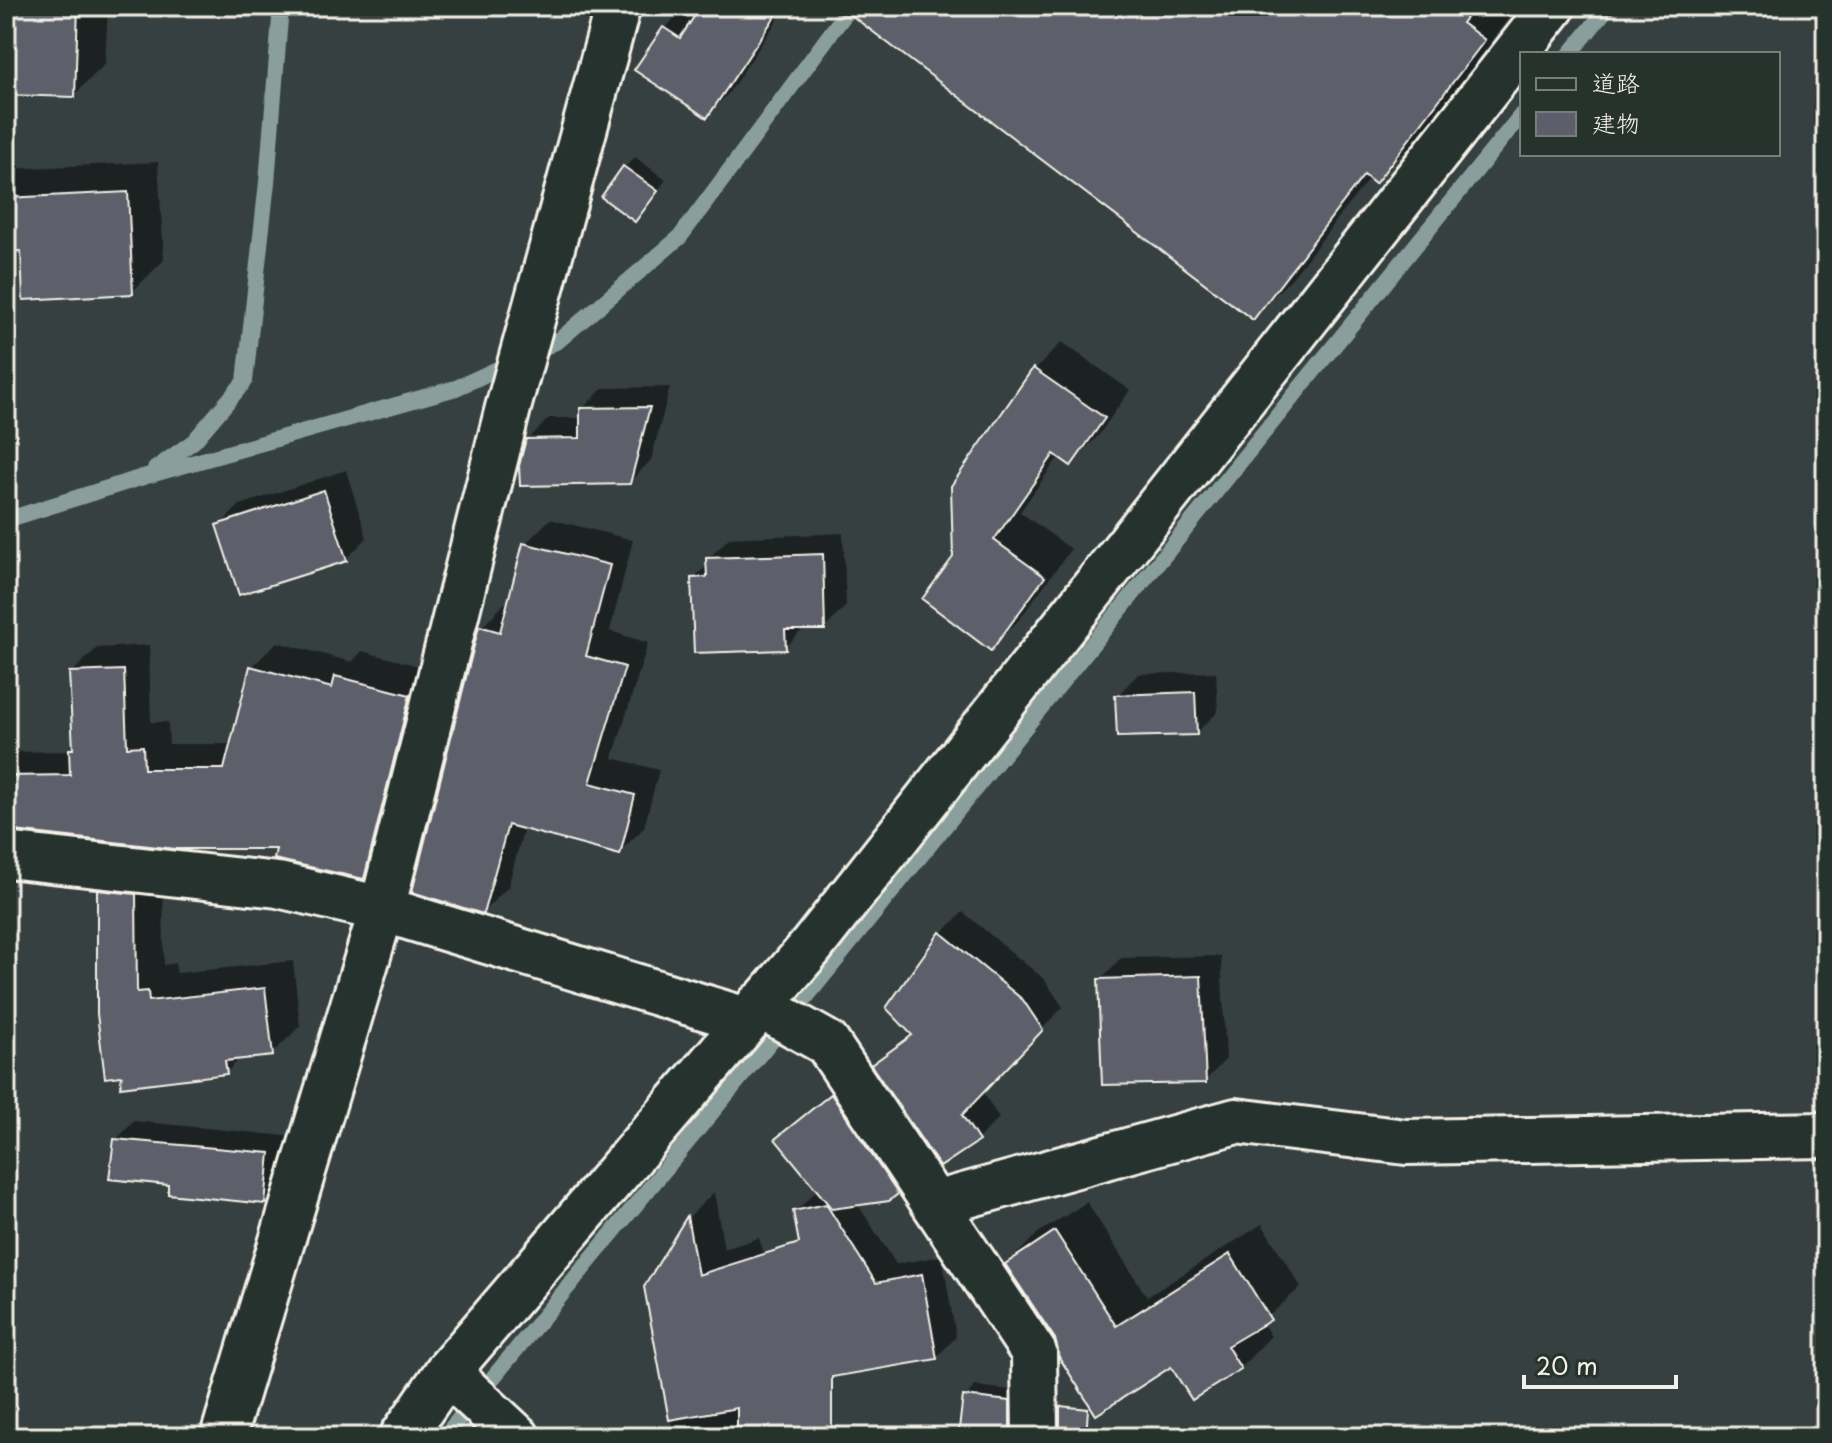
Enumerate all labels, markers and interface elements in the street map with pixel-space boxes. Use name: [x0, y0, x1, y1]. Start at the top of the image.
legend: [1520, 52, 1780, 156]
text: 道路: [1592, 64, 1640, 100]
text: 建物: [1592, 104, 1640, 140]
scale bar: [1524, 1339, 1676, 1389]
text: 20 m: [1536, 1347, 1598, 1383]

